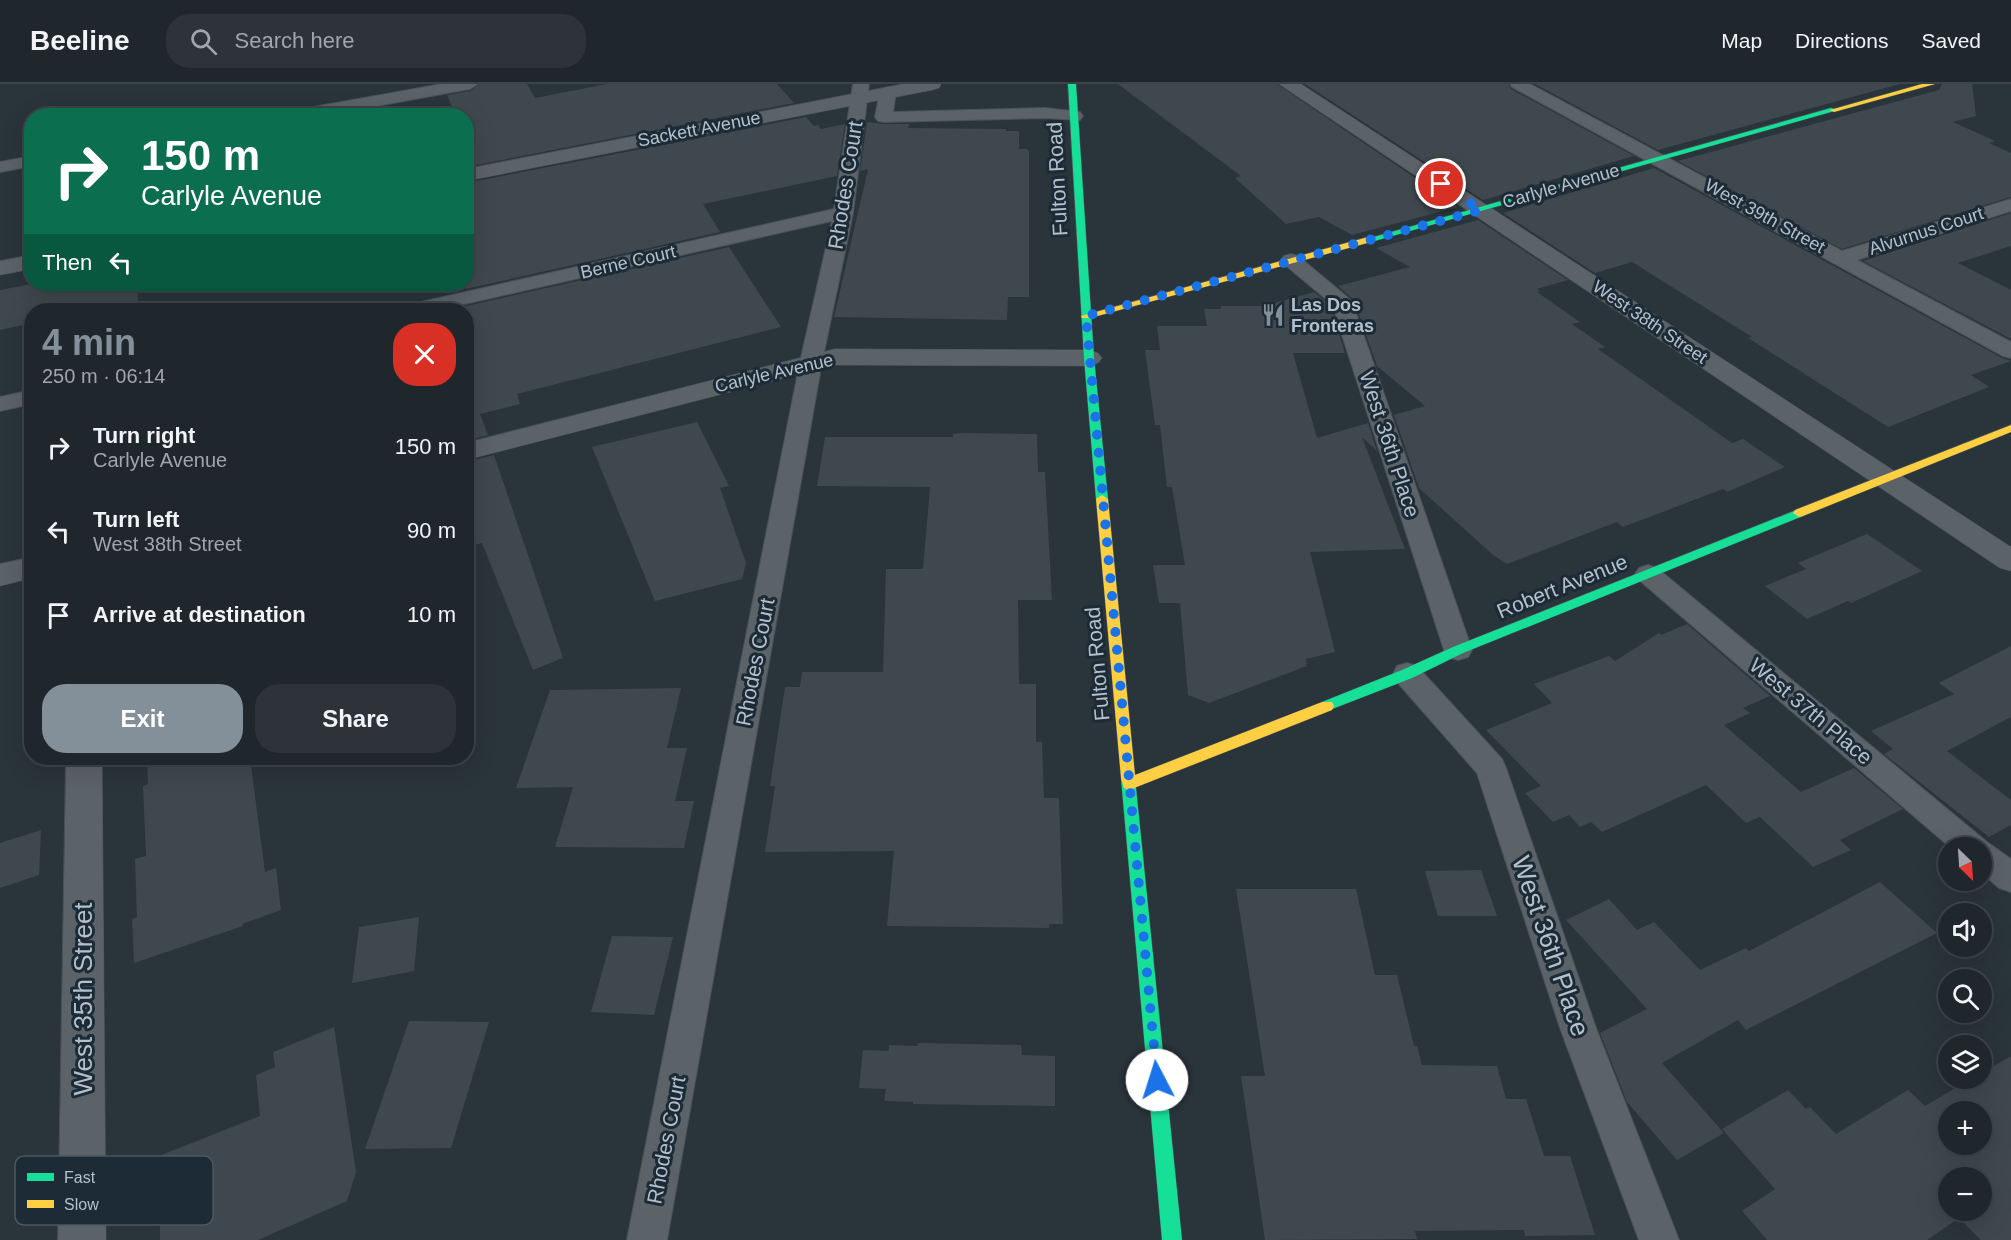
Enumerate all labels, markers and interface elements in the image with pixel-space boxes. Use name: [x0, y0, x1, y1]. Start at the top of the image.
search box: [166, 14, 586, 68]
text: Beeline: [30, 25, 130, 56]
icon: search: [187, 25, 220, 58]
text: Search here: [235, 28, 354, 53]
text: Map: [1721, 29, 1762, 52]
text: Directions: [1795, 29, 1888, 52]
text: Saved: [1921, 29, 1981, 52]
street label: Sackett Avenue: [636, 107, 762, 151]
street label: Rhodes Court: [824, 119, 867, 251]
street label: Fulton Road: [1043, 121, 1071, 237]
icon: right: [42, 132, 120, 210]
text: 150 m: [141, 132, 260, 179]
pin: [1415, 158, 1466, 209]
street label: Carlyle Avenue: [1500, 160, 1622, 212]
icon: arrive: [1424, 167, 1457, 200]
street label: West 39th Street: [1702, 175, 1828, 257]
text: Carlyle Avenue: [141, 181, 322, 211]
street label: Alvurnus Court: [1866, 203, 1986, 259]
street label: Berne Court: [578, 241, 678, 283]
icon: left: [104, 246, 137, 279]
text: Then: [42, 250, 92, 275]
street label: West 38th Street: [1589, 276, 1711, 368]
place label: Las Dos Fronteras: [1291, 295, 1374, 336]
restaurant icon: Las Dos Fronteras: [1260, 302, 1286, 328]
text: 4 min: [42, 322, 136, 363]
button: close: [393, 323, 456, 386]
street label: Carlyle Avenue: [713, 350, 835, 396]
text: 250 m · 06:14: [42, 365, 165, 387]
street label: West 36th Place: [1355, 368, 1425, 520]
text: Turn right: [93, 423, 195, 448]
icon: right: [42, 431, 75, 464]
text: 150 m: [395, 434, 456, 459]
text: Carlyle Avenue: [93, 449, 227, 471]
text: Turn left: [93, 507, 179, 532]
icon: left: [42, 515, 75, 548]
text: 90 m: [407, 518, 456, 543]
text: West 38th Street: [93, 533, 242, 555]
street label: Robert Avenue: [1493, 549, 1631, 623]
street label: Rhodes Court: [731, 596, 779, 728]
icon: arrive: [42, 599, 75, 632]
text: Arrive at destination: [93, 602, 306, 627]
text: 10 m: [407, 602, 456, 627]
street label: Fulton Road: [1081, 606, 1113, 722]
street label: West 37th Place: [1745, 653, 1877, 769]
button: Exit: [42, 684, 243, 753]
button: Share: [255, 684, 456, 753]
north arrow: [1938, 837, 1992, 891]
map controls: [1938, 837, 1992, 1221]
street label: West 36th Place: [1506, 852, 1596, 1040]
street label: West 35th Street: [68, 902, 98, 1096]
button: sound: [1938, 903, 1992, 957]
button: search: [1938, 969, 1992, 1023]
button: layers: [1938, 1035, 1992, 1089]
position arrow: [1125, 1048, 1189, 1112]
street label: Rhodes Court: [642, 1074, 690, 1206]
button: +: [1938, 1101, 1992, 1155]
legend: [15, 1156, 213, 1225]
button: −: [1938, 1167, 1992, 1221]
text: Fast: [64, 1169, 96, 1186]
text: Slow: [64, 1196, 99, 1213]

